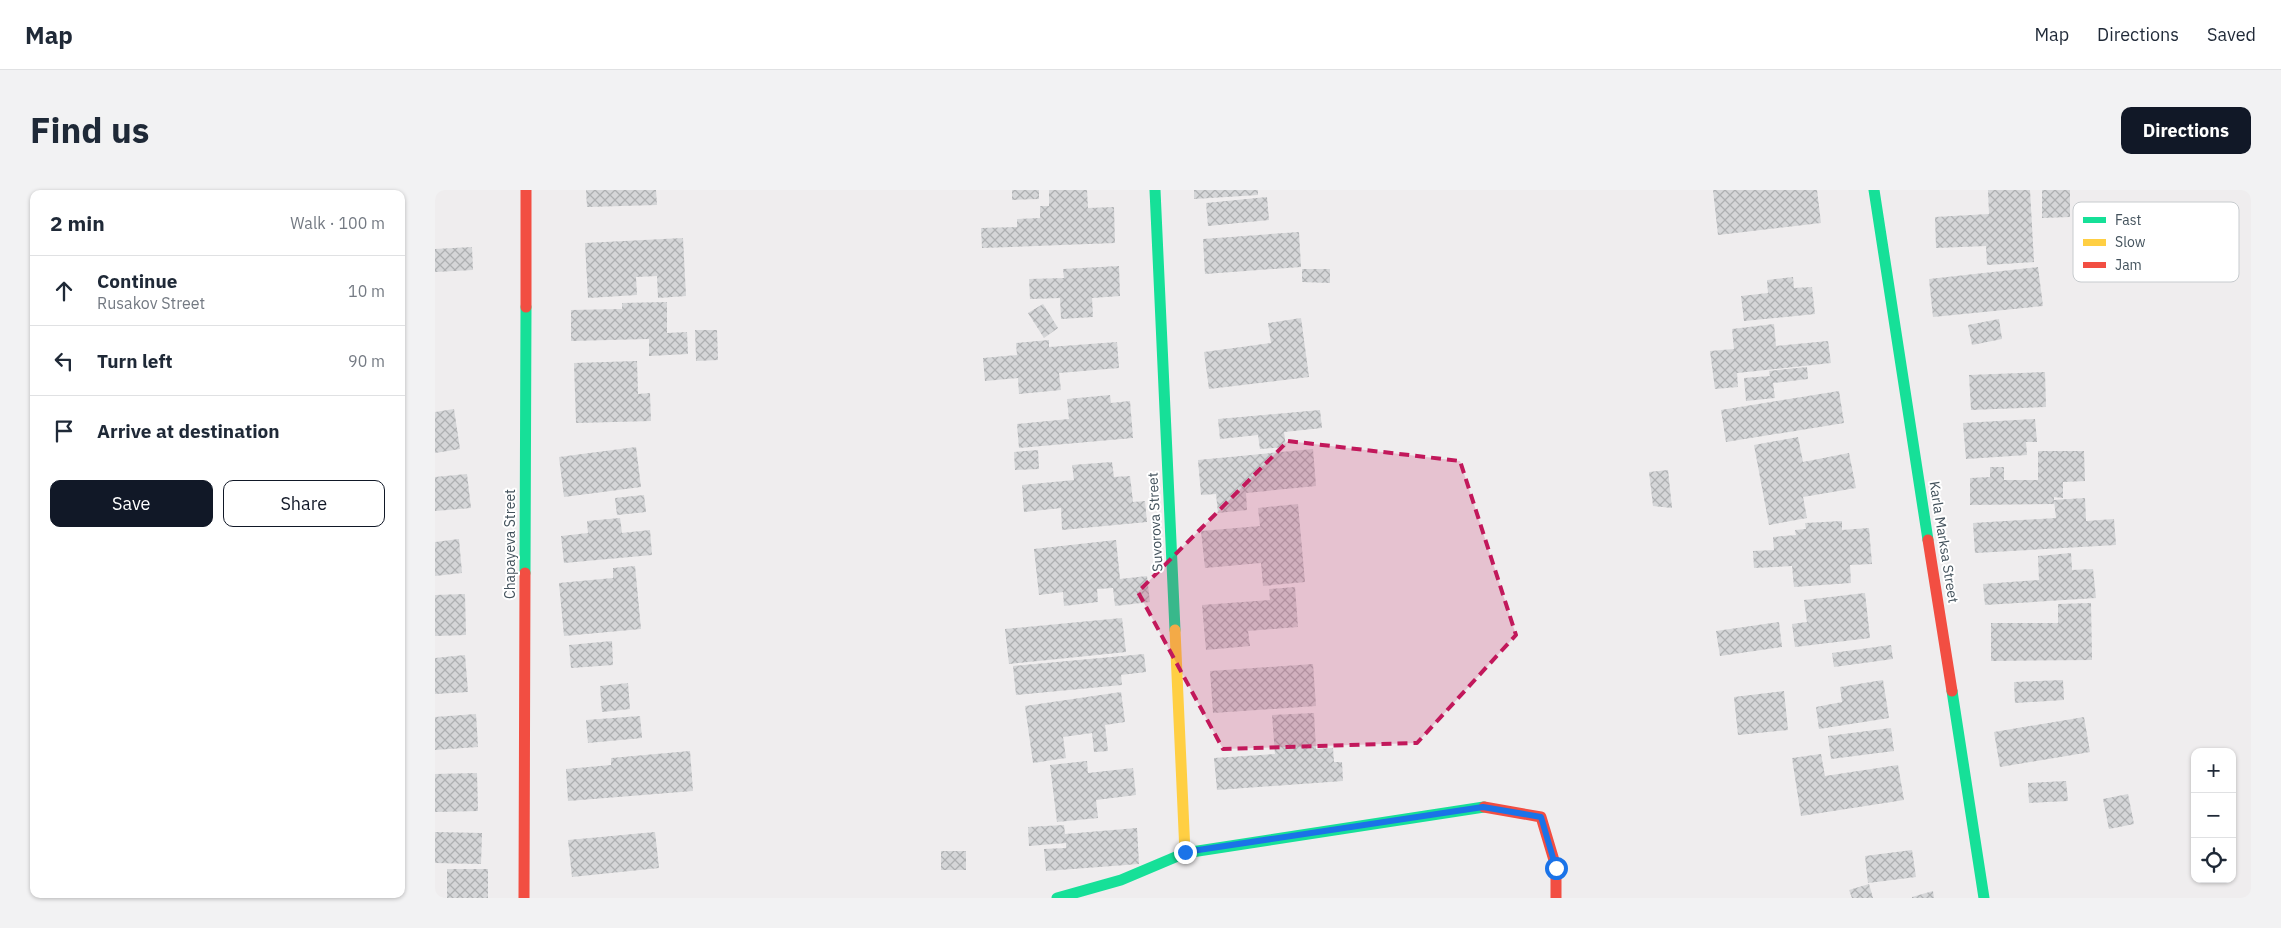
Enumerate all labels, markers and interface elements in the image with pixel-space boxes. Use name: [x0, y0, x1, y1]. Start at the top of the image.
text: Map: [25, 19, 73, 51]
text: Map: [2034, 23, 2069, 46]
text: Directions: [2097, 23, 2179, 46]
text: Saved: [2207, 23, 2256, 46]
text: Find us: [30, 107, 149, 153]
button: Directions: [2121, 107, 2251, 154]
legend: [2073, 202, 2239, 282]
text: 2 min: [50, 209, 105, 237]
text: Fast: [2115, 211, 2141, 229]
text: Walk · 100 m: [290, 213, 385, 233]
text: Slow: [2115, 233, 2146, 251]
text: Jam: [2115, 256, 2142, 274]
text: Continue: [97, 269, 177, 293]
icon: ahead: [50, 277, 78, 305]
text: 10 m: [348, 281, 385, 301]
text: Rusakov Street: [97, 293, 205, 313]
icon: left: [50, 347, 78, 375]
text: Turn left: [97, 349, 173, 373]
text: 90 m: [348, 351, 385, 371]
icon: arrive: [50, 417, 78, 445]
text: Arrive at destination: [97, 419, 280, 443]
street label: Suvorova Street: [1143, 472, 1167, 572]
button: Save: [50, 480, 213, 527]
button: Share: [223, 480, 385, 527]
street label: Karla Marksa Street: [1925, 480, 1963, 604]
street label: Chapayeva Street: [501, 489, 519, 599]
map controls: [2191, 748, 2236, 883]
button: +: [2191, 748, 2236, 793]
button: −: [2191, 793, 2236, 838]
button: locate: [2191, 838, 2236, 883]
route end: [1174, 841, 1197, 864]
route start: [1545, 857, 1568, 880]

